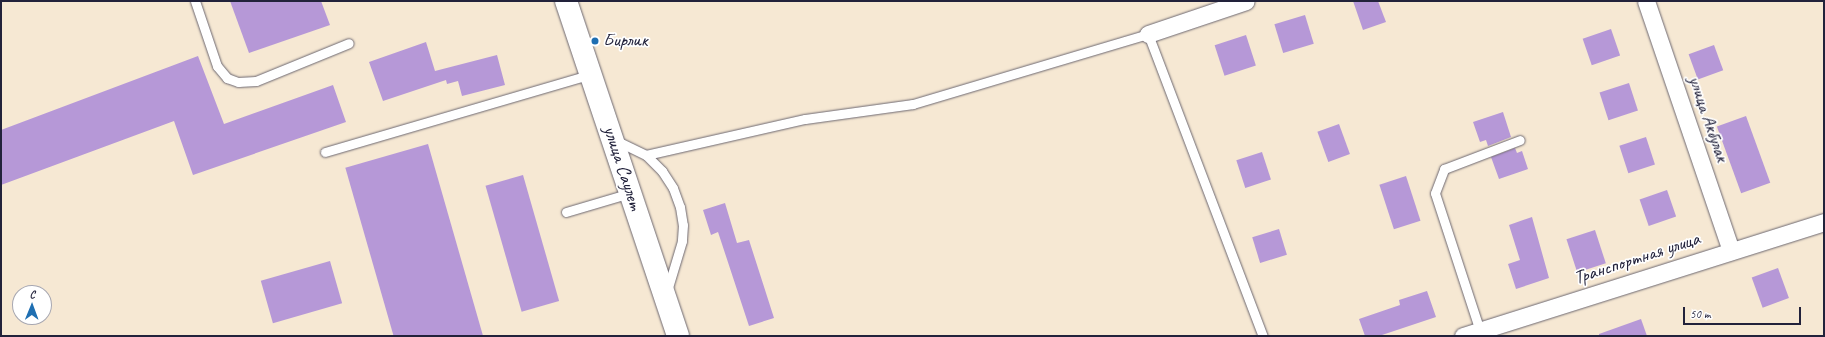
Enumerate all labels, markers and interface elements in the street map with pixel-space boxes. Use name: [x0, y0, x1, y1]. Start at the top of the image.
place label: Бирлик: [603, 30, 648, 52]
marker: Бирлик: [590, 36, 600, 46]
street label: улица Акбулак: [1683, 73, 1733, 165]
street label: улица Саулет: [597, 122, 647, 214]
street label: Транспортная улица: [1570, 228, 1704, 290]
north arrow: [12, 285, 52, 325]
text: С: [29, 287, 35, 301]
scale bar: [1685, 299, 1803, 325]
text: 50 m: [1690, 306, 1710, 322]

